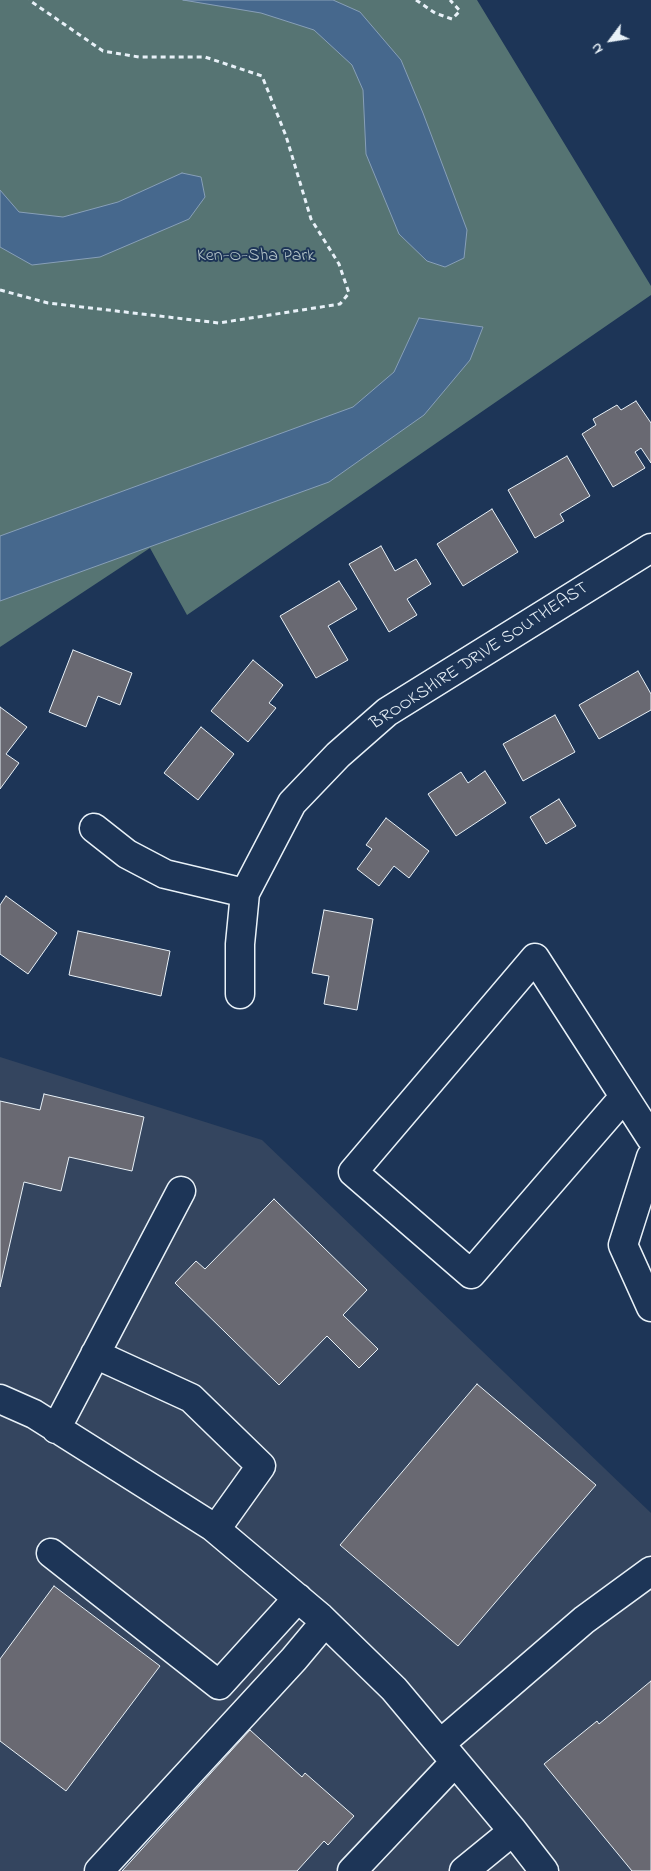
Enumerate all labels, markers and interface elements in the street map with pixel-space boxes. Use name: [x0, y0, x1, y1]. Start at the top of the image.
north arrow: [586, 15, 636, 65]
text: N: [586, 39, 609, 57]
park label: Ken-O-Sha Park: [197, 246, 315, 268]
street label: BROOKSHIRE DRIVE SOUTHEAST: [367, 578, 593, 736]

